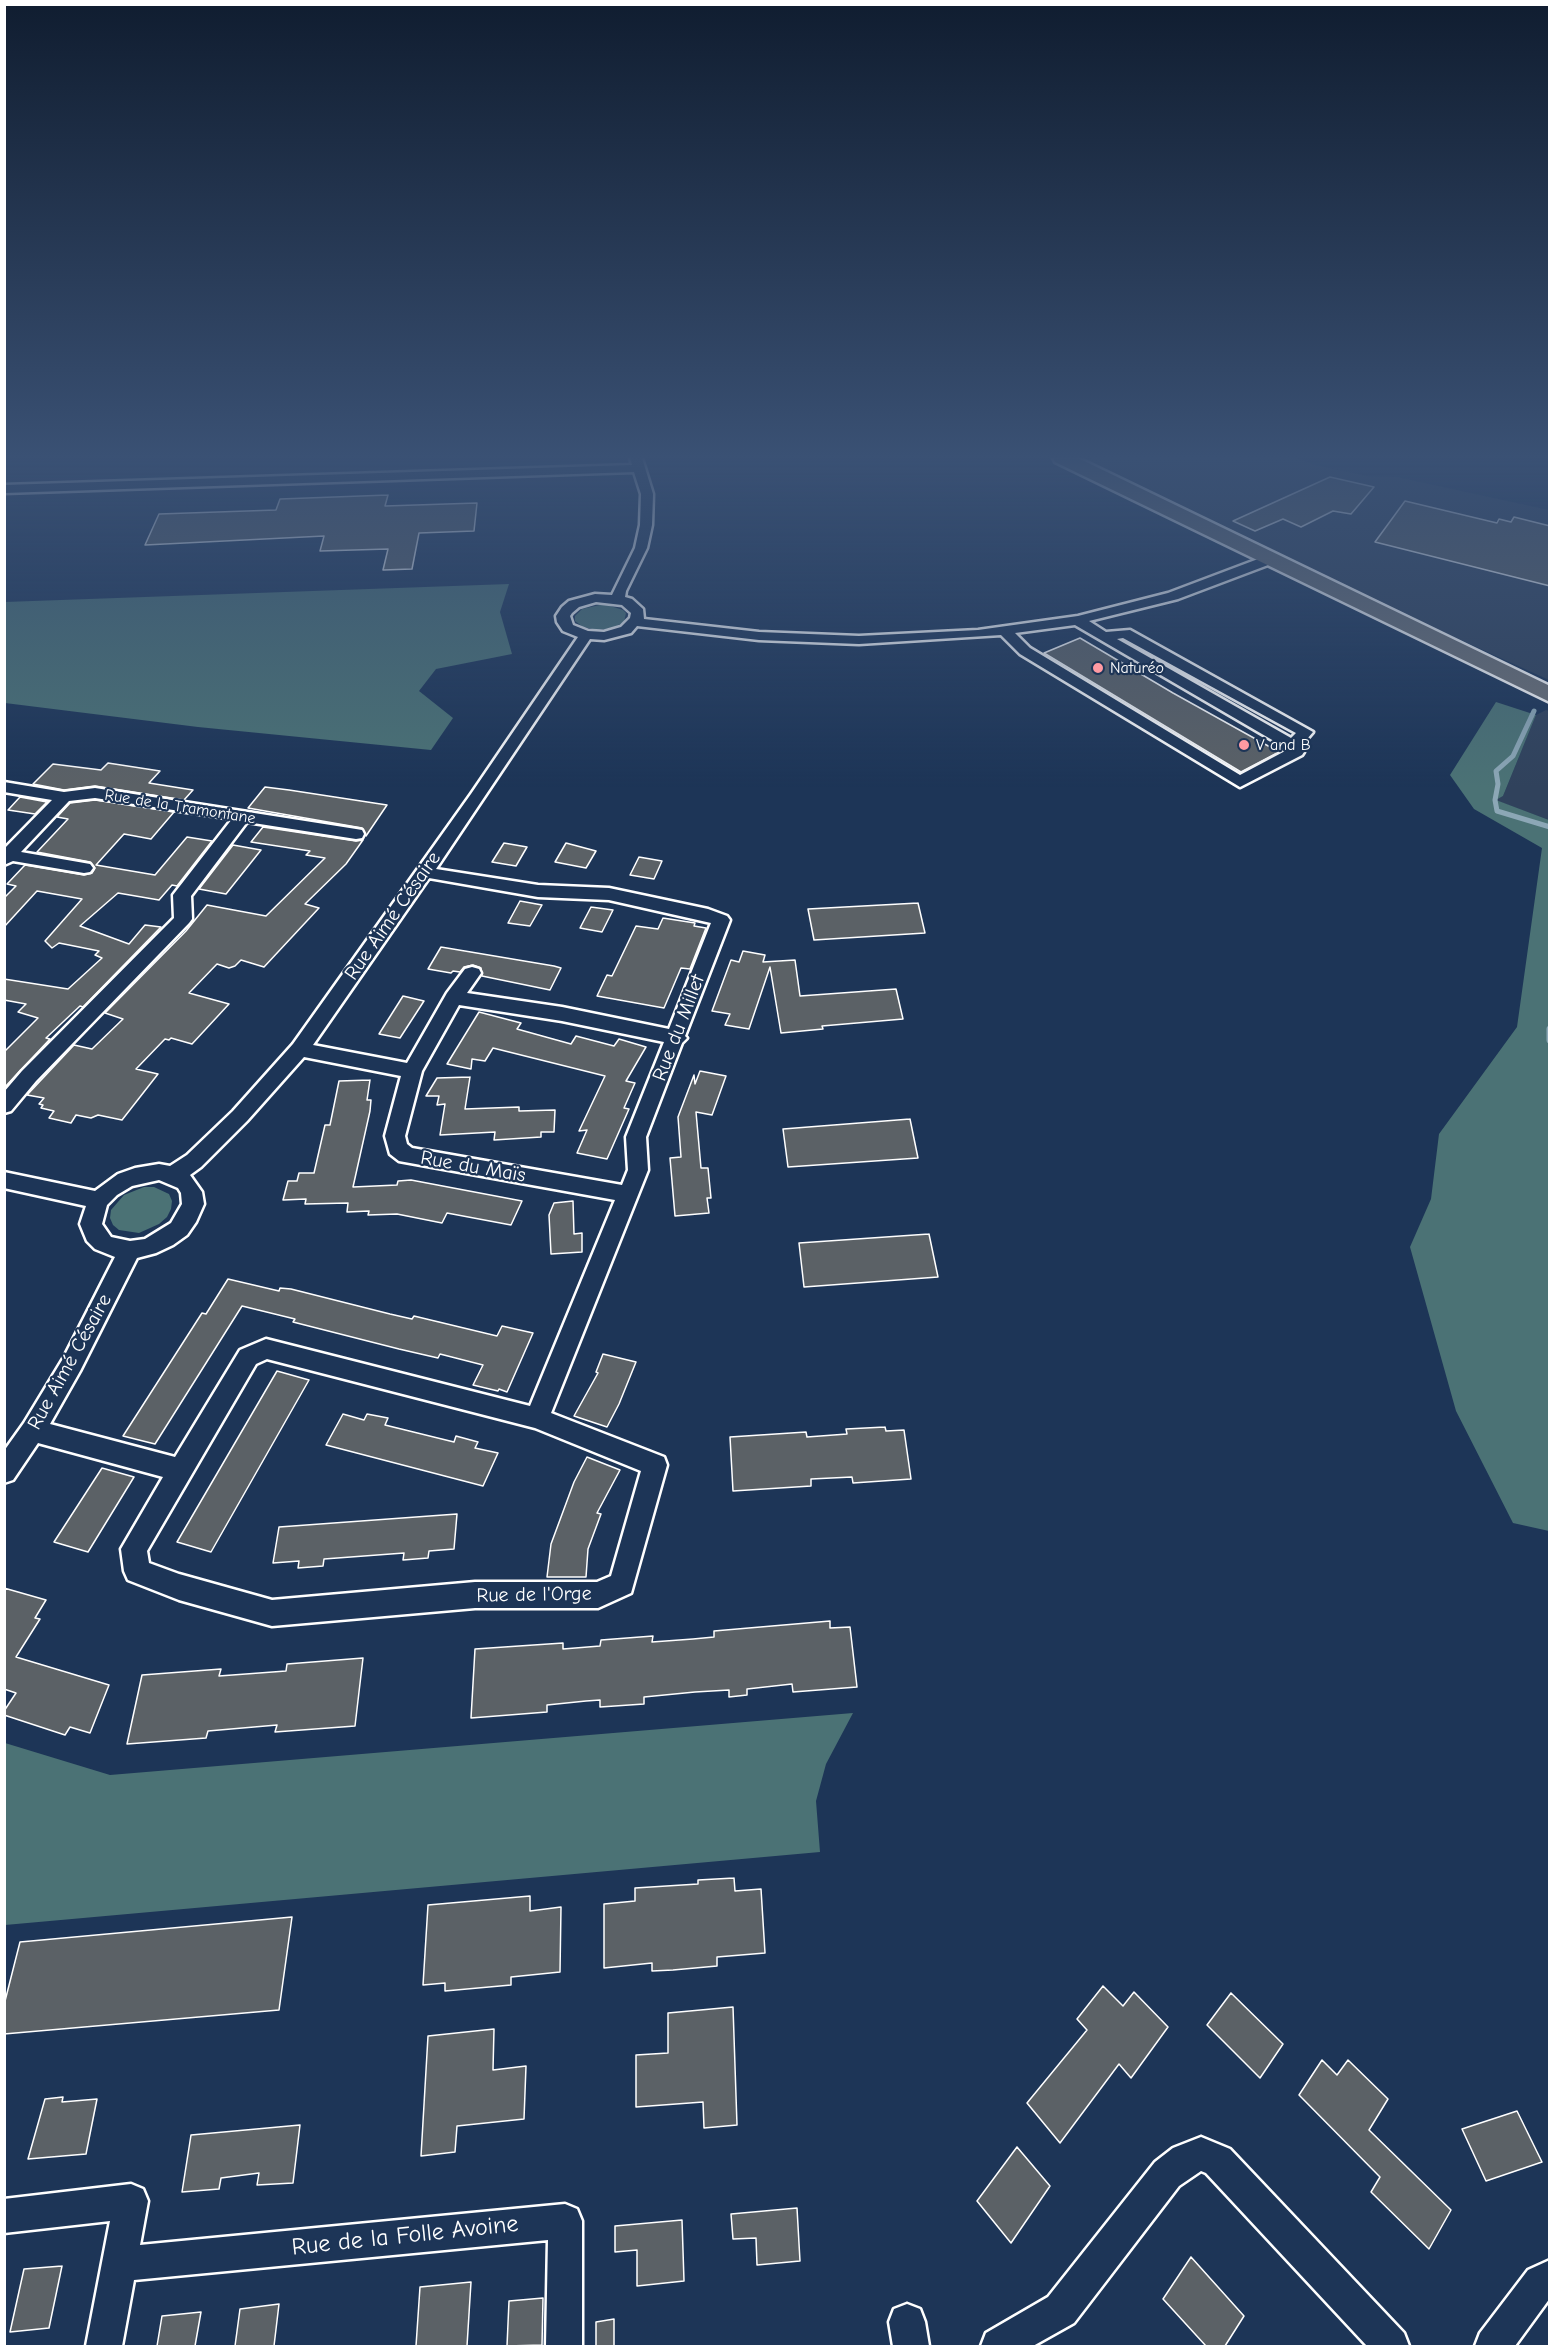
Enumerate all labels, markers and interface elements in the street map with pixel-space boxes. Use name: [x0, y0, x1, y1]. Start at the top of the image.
place label: Naturéo: [1110, 658, 1164, 678]
marker: Naturéo: [1091, 661, 1105, 675]
place label: V and B: [1256, 735, 1311, 755]
marker: V and B: [1237, 738, 1251, 752]
street label: Rue de la Tramontane: [103, 786, 257, 828]
street label: Rue Aimé Césaire: [340, 847, 446, 985]
street label: Rue du Millet: [648, 971, 710, 1085]
street label: Rue du Maïs: [419, 1146, 527, 1188]
street label: Rue Aimé Césaire: [23, 1290, 117, 1434]
street label: Rue de l'Orge: [476, 1582, 592, 1608]
street label: Rue de la Folle Avoine: [290, 2210, 520, 2262]

